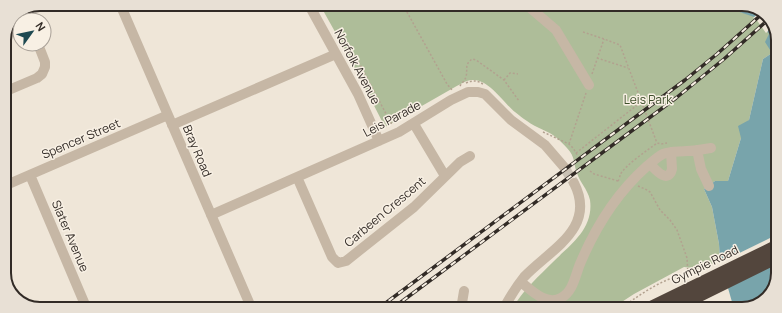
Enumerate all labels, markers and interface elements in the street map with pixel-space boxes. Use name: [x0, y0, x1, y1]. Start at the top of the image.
north arrow: [12, 12, 52, 52]
text: N: [32, 19, 49, 34]
street label: Norfolk Avenue: [330, 26, 384, 107]
park label: Leis Park: [624, 91, 673, 108]
street label: Leis Parade: [360, 96, 424, 141]
street label: Spencer Street: [39, 114, 123, 163]
street label: Bray Road: [179, 122, 216, 179]
street label: Carbeen Crescent: [340, 172, 429, 251]
street label: Slater Avenue: [48, 197, 93, 274]
street label: Gympie Road: [668, 241, 741, 288]

